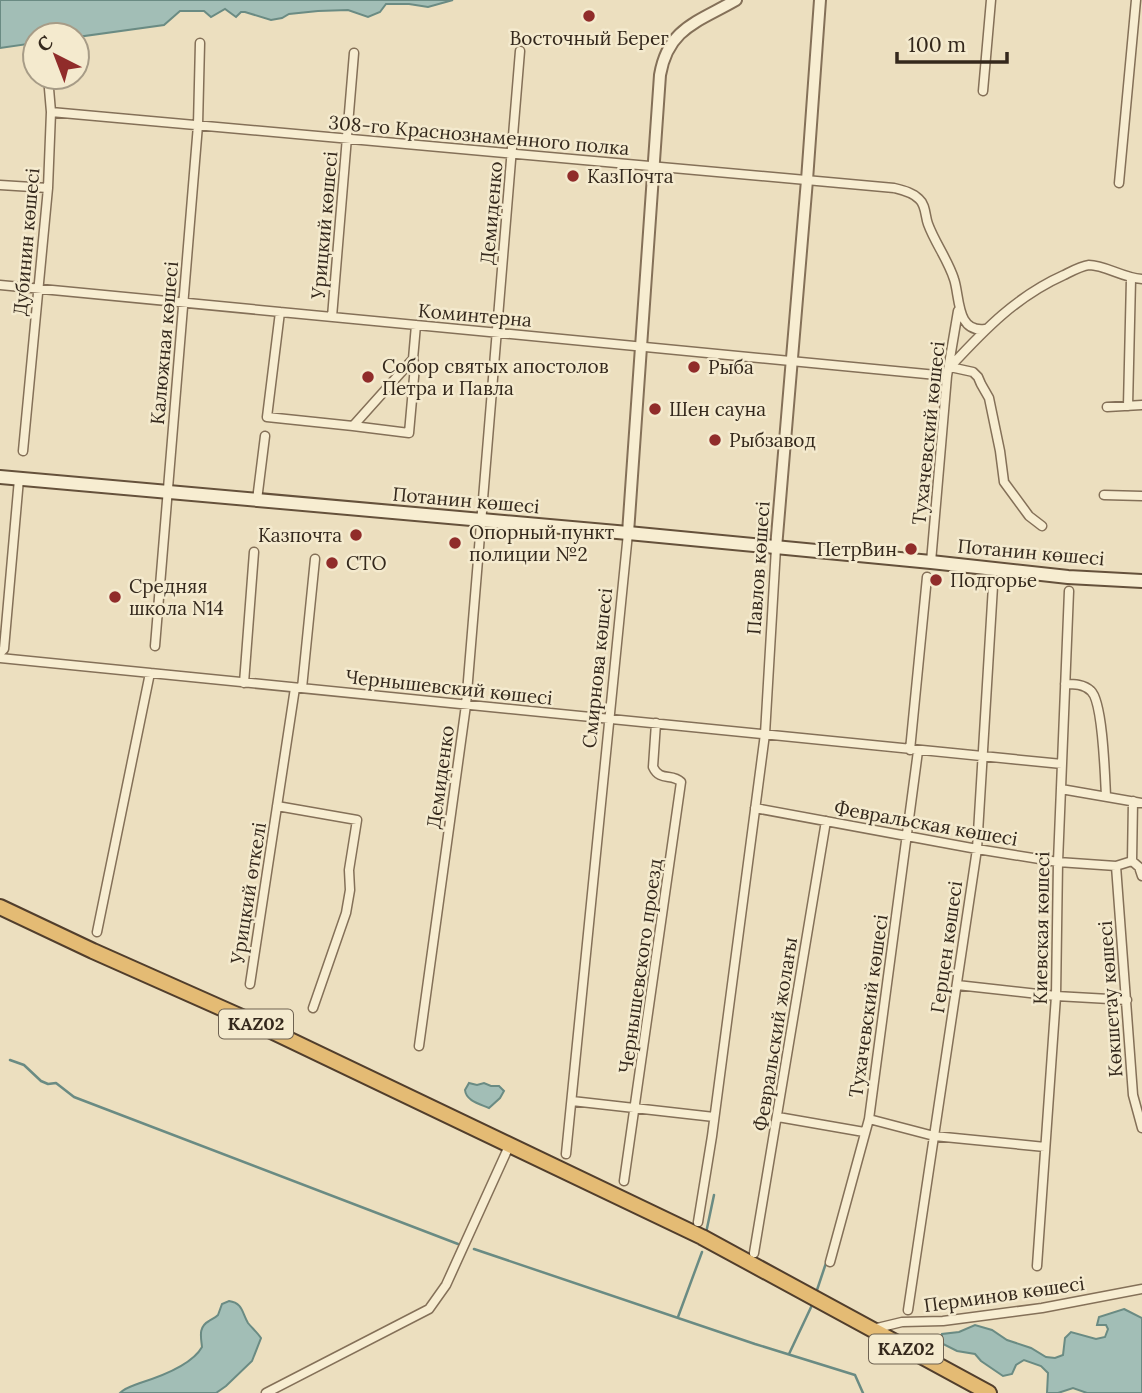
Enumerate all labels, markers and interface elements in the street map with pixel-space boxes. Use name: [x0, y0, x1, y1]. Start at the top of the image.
marker: Восточный Берег: [581, 8, 597, 24]
north arrow: [21, 21, 91, 91]
scale bar: [897, 21, 1007, 65]
place label: Восточный Берег: [509, 26, 669, 50]
text: С: [32, 30, 58, 57]
text: 100 m: [908, 31, 966, 58]
street label: 308-го Краснознаменного полка: [328, 110, 631, 160]
street label: Урицкий көшесі: [306, 150, 342, 301]
street label: Демиденко: [475, 160, 507, 266]
place label: КазПочта: [587, 164, 674, 188]
street label: Дубинин көшесі: [8, 167, 44, 317]
marker: КазПочта: [565, 168, 581, 184]
street label: Калюжная көшесі: [145, 260, 183, 426]
street label: Коминтерна: [417, 298, 533, 332]
street label: Тухачевский көшесі: [906, 340, 950, 526]
place label: Собор святых апостолов Петра и Павла: [382, 354, 609, 400]
place label: Рыба: [708, 355, 754, 379]
marker: Рыба: [686, 359, 702, 375]
marker: Собор святых апостолов Петра и Павла: [360, 369, 376, 385]
place label: Шен сауна: [669, 397, 766, 421]
marker: Шен сауна: [647, 401, 663, 417]
place label: Рыбзавод: [729, 428, 816, 452]
marker: Рыбзавод: [707, 432, 723, 448]
street label: Потанин көшесі: [391, 482, 541, 518]
street label: Павлов көшесі: [741, 500, 775, 636]
place label: Опорный пункт полиции №2: [469, 520, 614, 566]
place label: Казпочта: [258, 523, 342, 547]
marker: Казпочта: [348, 527, 364, 543]
street label: Потанин көшесі: [956, 534, 1106, 570]
marker: Опорный пункт полиции №2: [447, 535, 463, 551]
place label: ПетрВин: [817, 537, 897, 561]
marker: ПетрВин: [903, 541, 919, 557]
place label: СТО: [346, 551, 387, 575]
marker: СТО: [324, 555, 340, 571]
place label: Подгорье: [950, 568, 1037, 592]
marker: Подгорье: [928, 572, 944, 588]
place label: Средняя школа N14: [129, 574, 224, 620]
street label: Смирнова көшесі: [577, 587, 617, 749]
marker: Средняя школа N14: [107, 589, 123, 605]
street label: Чернышевский көшесі: [344, 664, 554, 710]
street label: Демиденко: [421, 724, 459, 830]
street label: Февральская көшесі: [832, 795, 1020, 851]
street label: Урицкий өткелі: [225, 821, 271, 966]
street label: Киевская көшесі: [1028, 851, 1054, 1005]
street label: Чернышевского проезд: [613, 857, 667, 1075]
street label: Герцен көшесі: [925, 879, 967, 1015]
street label: Тухачевский көшесі: [843, 913, 893, 1099]
street label: Көкшетау көшесі: [1093, 920, 1127, 1078]
street label: Февральский жолағы: [748, 935, 802, 1133]
road number: KAZ02: [219, 1009, 293, 1038]
street label: Перминов көшесі: [922, 1271, 1086, 1317]
road number: KAZ02: [869, 1334, 943, 1364]

